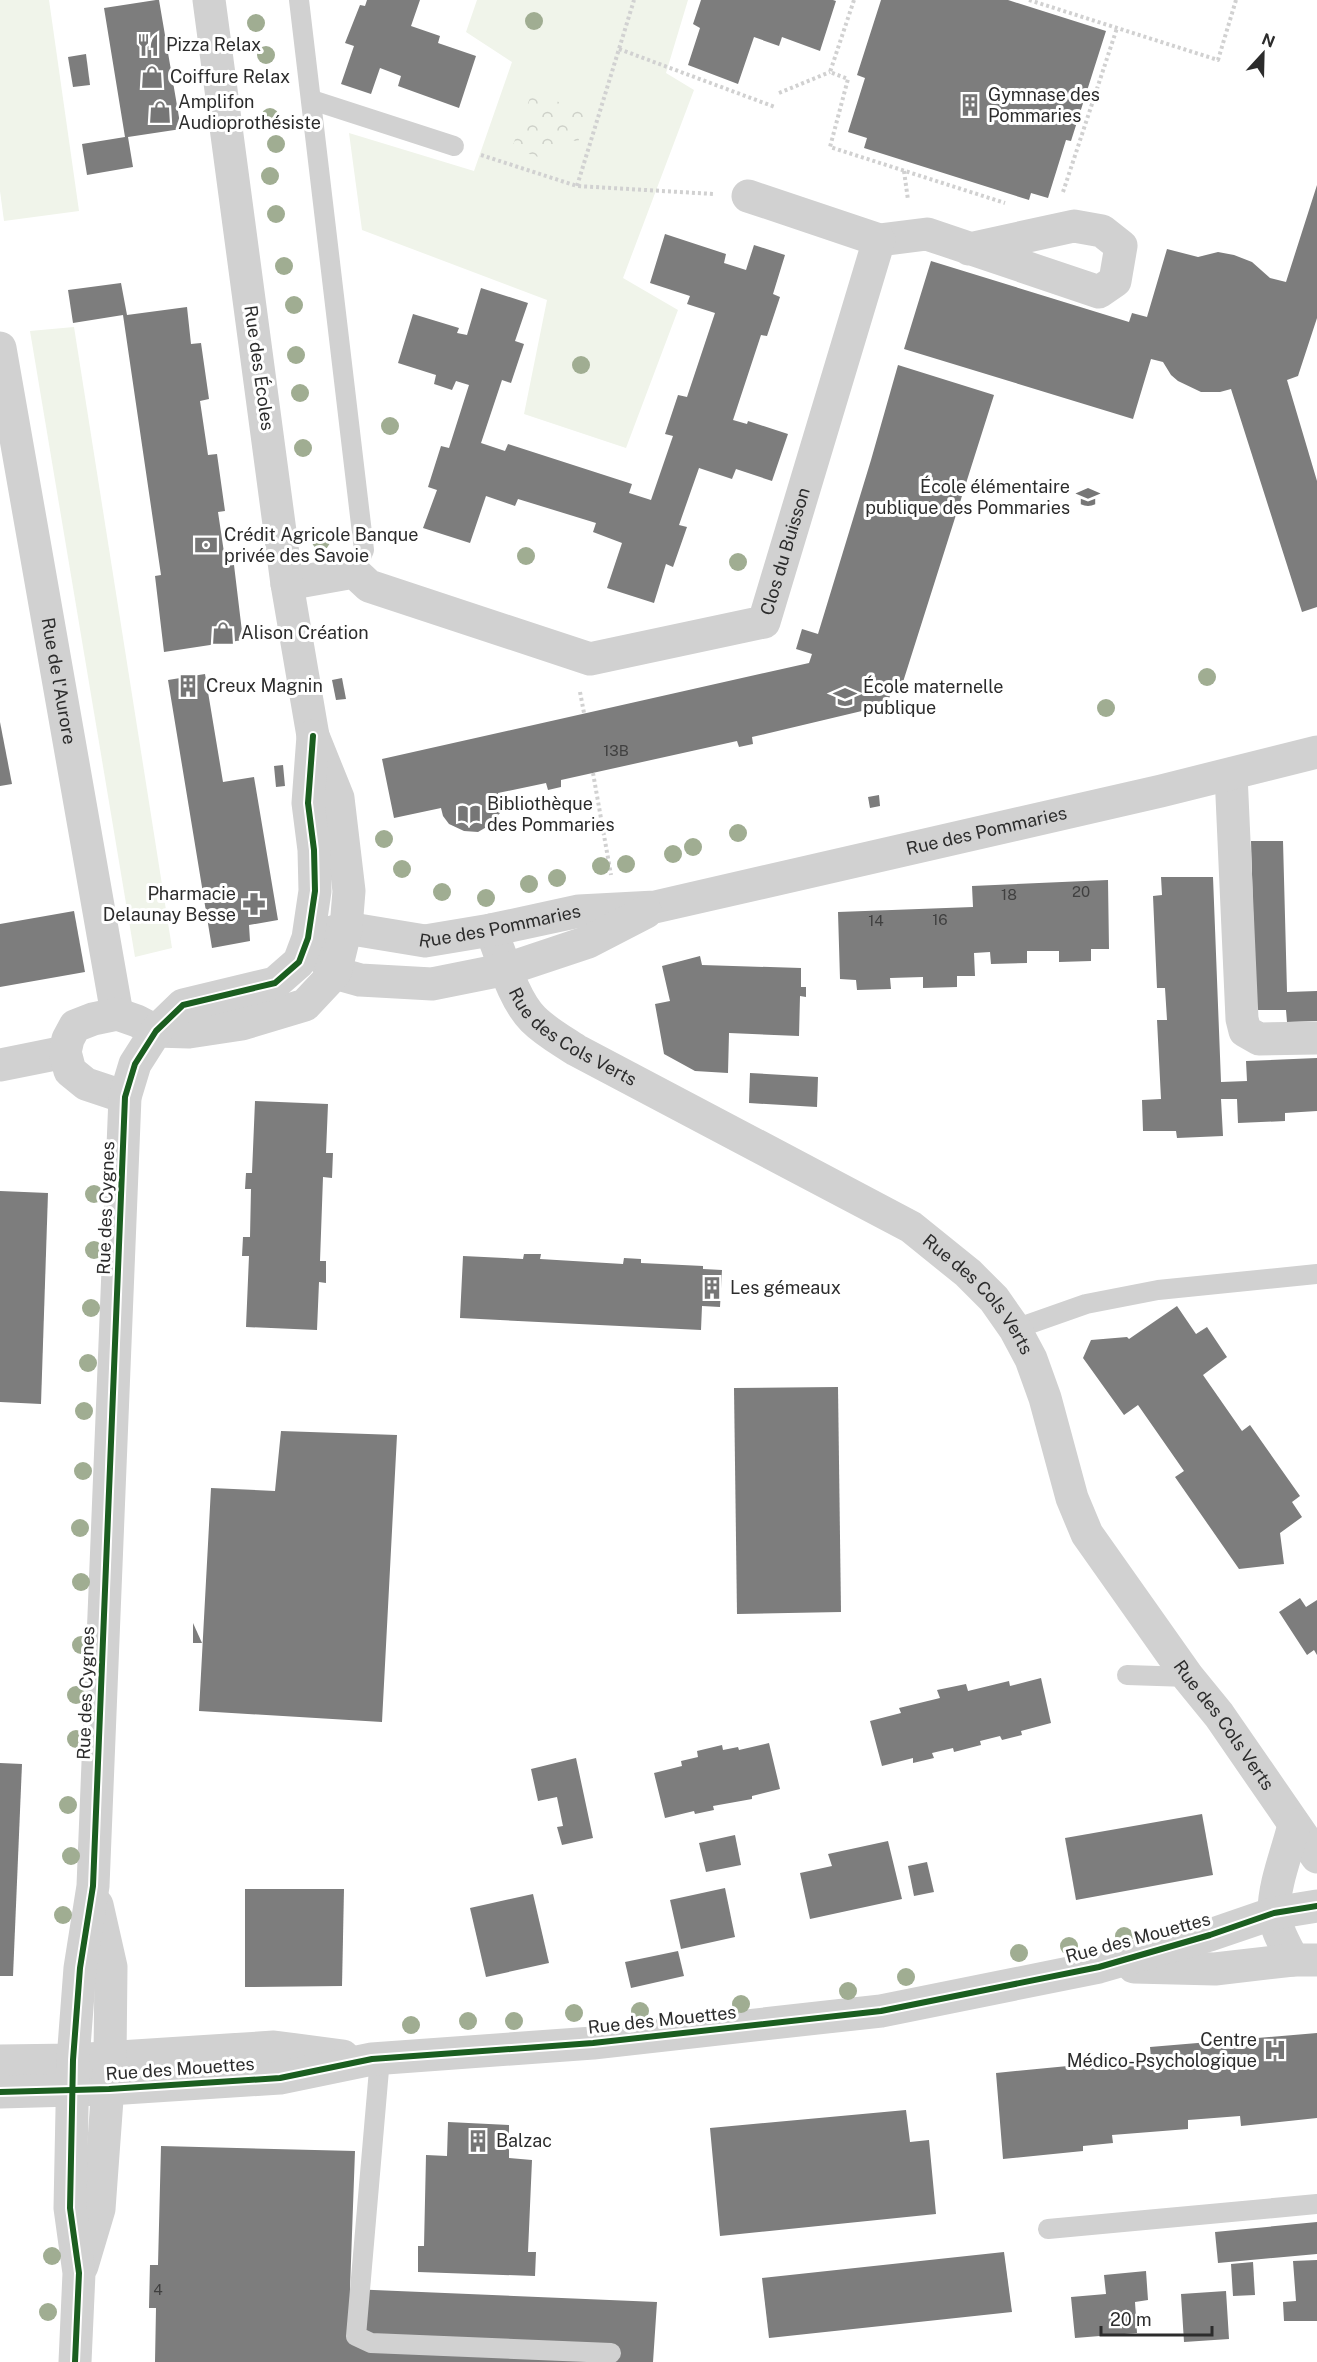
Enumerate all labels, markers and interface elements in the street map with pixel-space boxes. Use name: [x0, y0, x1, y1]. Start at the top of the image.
north arrow: [1233, 24, 1293, 84]
text: N: [1259, 29, 1278, 52]
restaurant icon: Pizza Relax: [135, 32, 161, 58]
place label: Pizza Relax: [166, 34, 261, 55]
shop icon: Coiffure Relax: [139, 64, 165, 90]
place label: Coiffure Relax: [170, 66, 290, 87]
place label: Gymnase des Pommaries: [988, 84, 1100, 126]
place label: Amplifon Audioprothésiste: [178, 91, 321, 133]
building icon: Gymnase des Pommaries: [957, 92, 983, 118]
shop icon: Amplifon Audioprothésiste: [147, 99, 173, 125]
street label: Rue des Écoles: [240, 304, 280, 432]
place label: École élémentaire publique des Pommaries: [865, 475, 1070, 518]
school or university icon: École élémentaire publique des Pommaries: [1075, 484, 1101, 510]
street label: Clos du Buisson: [756, 485, 814, 618]
place label: Crédit Agricole Banque privée des Savoie: [224, 524, 418, 566]
bank icon: Crédit Agricole Banque privée des Savoie: [193, 532, 219, 558]
street label: Rue de l'Aurore: [38, 616, 80, 746]
shop icon: Alison Création: [210, 620, 236, 646]
place label: Alison Création: [241, 622, 369, 643]
building icon: Creux Magnin: [175, 673, 201, 699]
place label: Creux Magnin: [206, 675, 323, 696]
place label: École maternelle publique: [863, 675, 1003, 718]
school or university icon: École maternelle publique: [832, 684, 858, 710]
house number: 13B: [603, 742, 629, 759]
place label: Bibliothèque des Pommaries: [487, 793, 615, 835]
library icon: Bibliothèque des Pommaries: [456, 801, 482, 827]
street label: Rue des Pommaries: [904, 802, 1069, 859]
place label: Pharmacie Delaunay Besse: [103, 883, 236, 925]
house number: 20: [1072, 883, 1090, 900]
house number: 18: [1001, 886, 1017, 903]
pharmacy icon: Pharmacie Delaunay Besse: [241, 891, 267, 917]
street label: Rue des Pommaries: [417, 900, 582, 952]
house number: 16: [932, 911, 948, 928]
house number: 14: [868, 912, 884, 929]
street label: Rue des Cols Verts: [505, 984, 640, 1090]
street label: Rue des Cygnes: [93, 1141, 118, 1275]
street label: Rue des Cols Verts: [919, 1230, 1038, 1358]
building icon: Les gémeaux: [699, 1275, 725, 1301]
place label: Les gémeaux: [730, 1277, 841, 1298]
street label: Rue des Cygnes: [73, 1626, 98, 1760]
street label: Rue des Cols Verts: [1170, 1656, 1279, 1794]
street label: Rue des Mouettes: [1063, 1908, 1213, 1967]
street label: Rue des Mouettes: [587, 2001, 737, 2038]
place label: Centre Médico-Psychologique: [1067, 2029, 1257, 2071]
hospital icon: Centre Médico-Psychologique: [1262, 2037, 1288, 2063]
street label: Rue des Mouettes: [105, 2053, 255, 2084]
building icon: Balzac: [465, 2128, 491, 2154]
place label: Balzac: [496, 2130, 552, 2151]
house number: 4: [153, 2281, 163, 2298]
scale bar: [1101, 2299, 1212, 2337]
text: 20 m: [1110, 2309, 1152, 2330]

